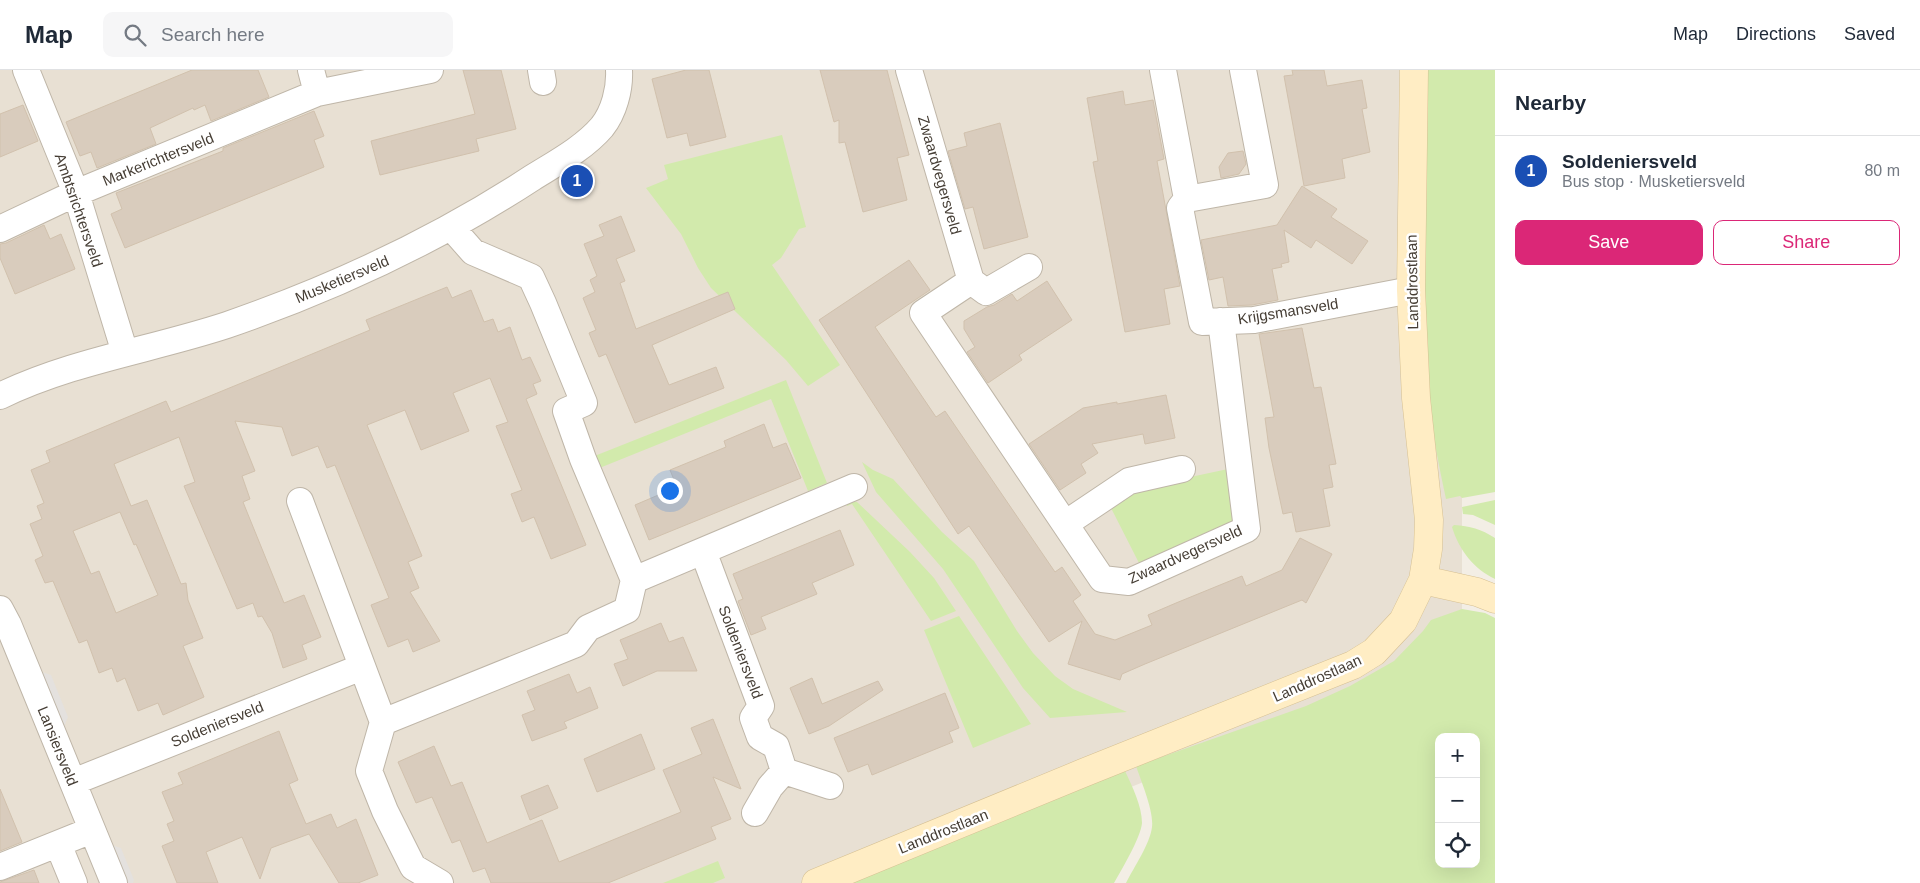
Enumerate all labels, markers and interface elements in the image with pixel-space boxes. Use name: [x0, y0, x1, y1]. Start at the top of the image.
search box: [103, 12, 453, 57]
text: Map: [25, 21, 73, 48]
icon: search: [121, 21, 149, 49]
text: Search here: [161, 24, 265, 45]
text: Map: [1673, 24, 1708, 44]
text: Directions: [1736, 24, 1816, 44]
text: Saved: [1844, 24, 1895, 44]
text: Nearby: [1515, 91, 1586, 114]
street label: Zwaardvegersveld: [915, 114, 965, 236]
street label: Markerichtersveld: [100, 129, 216, 189]
street label: Ambtsrichtersveld: [52, 151, 106, 269]
text: Soldeniersveld: [1562, 151, 1697, 172]
pin: 1: [561, 162, 593, 200]
text: 1: [1527, 162, 1535, 179]
text: 80 m: [1864, 162, 1900, 179]
text: Bus stop · Musketiersveld: [1562, 173, 1745, 190]
button: Save: [1515, 220, 1703, 265]
button: Share: [1713, 220, 1900, 265]
street label: Landdrostlaan: [1403, 234, 1421, 330]
street label: Musketiersveld: [293, 252, 391, 306]
street label: Krijgsmansveld: [1236, 295, 1340, 327]
your location: [657, 478, 683, 504]
street label: Zwaardvegersveld: [1126, 521, 1244, 587]
street label: Soldeniersveld: [715, 603, 767, 701]
street label: Landdrostlaan: [1270, 651, 1364, 705]
street label: Soldeniersveld: [168, 698, 266, 750]
street label: Lansiersveld: [34, 704, 82, 788]
map controls: [1435, 733, 1480, 868]
button: +: [1435, 733, 1480, 778]
button: −: [1435, 778, 1480, 823]
street label: Landdrostlaan: [896, 805, 990, 857]
button: locate: [1435, 823, 1480, 868]

